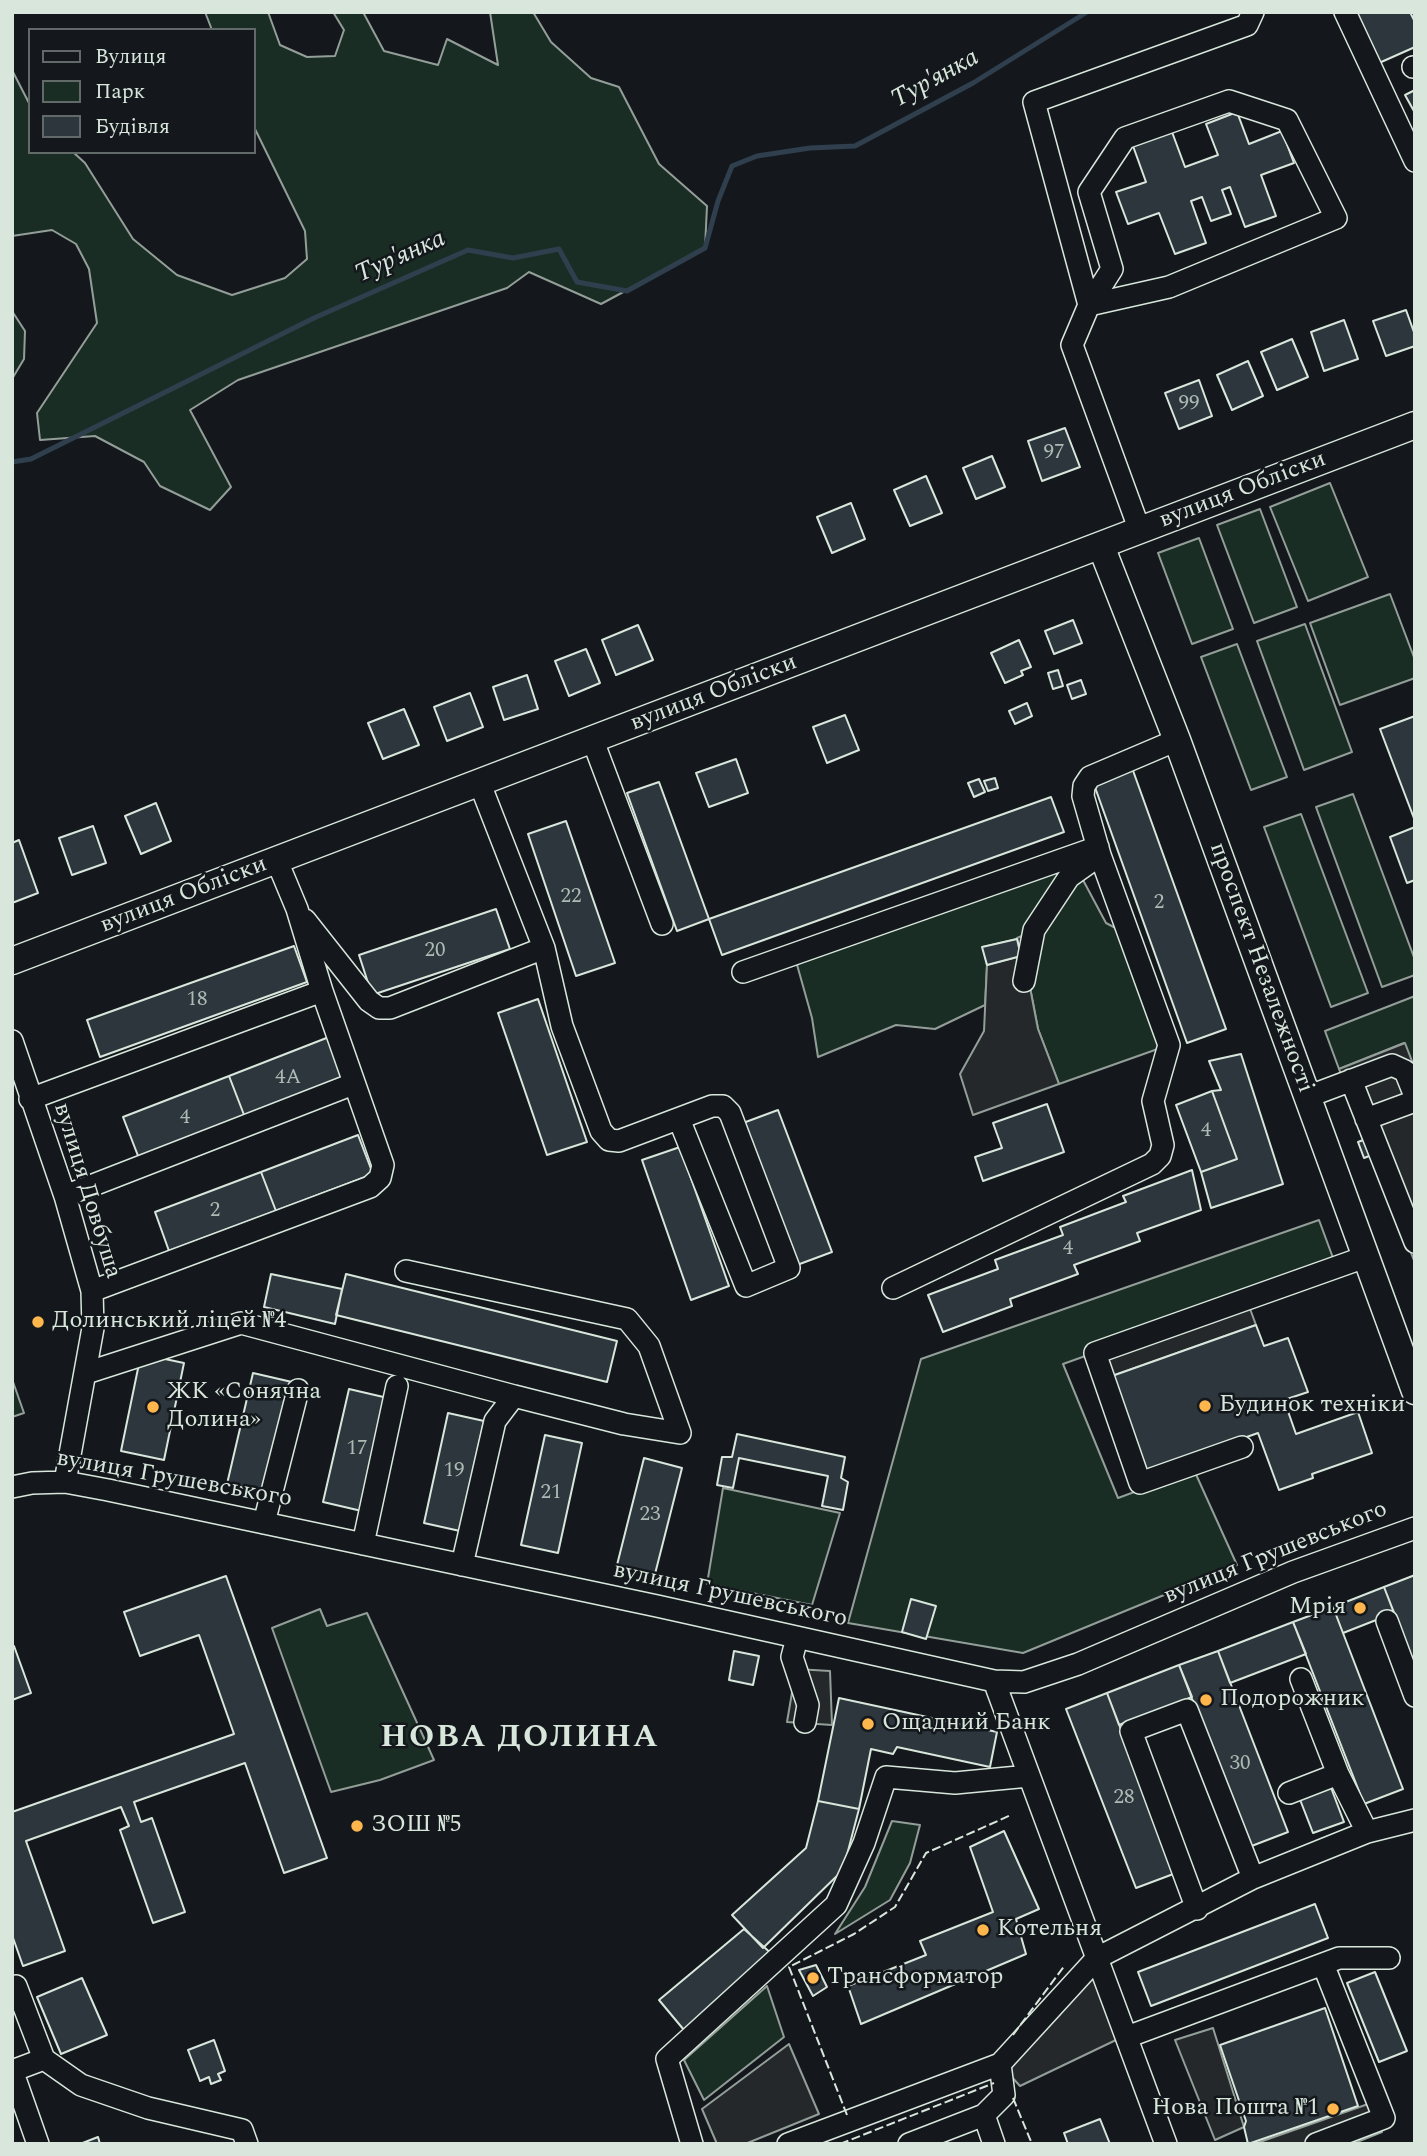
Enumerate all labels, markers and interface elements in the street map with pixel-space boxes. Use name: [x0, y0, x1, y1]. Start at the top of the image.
legend: [28, 28, 256, 154]
text: Вулиця: [95, 41, 166, 73]
water label: Тур'янка: [887, 43, 985, 117]
text: Парк: [95, 76, 145, 108]
text: Будівля: [95, 111, 170, 143]
water label: Тур'янка: [351, 224, 451, 292]
house number: 99: [1179, 392, 1199, 418]
house number: 97: [1044, 441, 1064, 467]
street label: вулиця Обліски: [1156, 446, 1330, 536]
street label: вулиця Обліски: [627, 649, 801, 739]
street label: проспект Незалежності: [1201, 839, 1319, 1097]
street label: вулиця Обліски: [97, 851, 271, 941]
house number: 22: [561, 885, 581, 911]
house number: 2: [1154, 891, 1164, 917]
house number: 20: [425, 939, 445, 965]
house number: 18: [187, 988, 207, 1014]
house number: 4А: [275, 1066, 301, 1092]
street label: вулиця Довбуша: [46, 1100, 126, 1282]
house number: 4: [180, 1106, 190, 1132]
house number: 4: [1201, 1119, 1211, 1145]
house number: 2: [210, 1199, 220, 1225]
house number: 4: [1063, 1237, 1073, 1263]
place label: Долинський ліцей №4: [52, 1308, 286, 1336]
marker: Долинський ліцей №4: [30, 1314, 46, 1330]
place label: ЖК «Сонячна Долина»: [167, 1379, 321, 1435]
place label: Будинок техніки: [1219, 1392, 1405, 1420]
marker: Будинок техніки: [1197, 1398, 1213, 1414]
marker: ЖК «Сонячна Долина»: [145, 1399, 161, 1415]
house number: 17: [347, 1437, 367, 1463]
street label: вулиця Грушевського: [54, 1445, 294, 1515]
house number: 19: [444, 1459, 464, 1485]
house number: 21: [541, 1481, 561, 1507]
street label: вулиця Грушевського: [1160, 1496, 1392, 1612]
house number: 23: [640, 1503, 660, 1529]
street label: вулиця Грушевського: [610, 1557, 850, 1635]
place label: Мрія: [1289, 1594, 1346, 1622]
marker: Мрія: [1352, 1600, 1368, 1616]
place label: Подорожник: [1220, 1686, 1365, 1714]
marker: Подорожник: [1198, 1692, 1214, 1708]
place label: Ощадний Банк: [882, 1710, 1051, 1738]
marker: Ощадний Банк: [860, 1716, 876, 1732]
district label: НОВА ДОЛИНА: [382, 1721, 658, 1759]
house number: 30: [1230, 1752, 1250, 1778]
house number: 28: [1114, 1786, 1134, 1812]
place label: ЗОШ №5: [371, 1812, 461, 1840]
marker: ЗОШ №5: [349, 1818, 365, 1834]
place label: Котельня: [997, 1916, 1102, 1944]
marker: Котельня: [975, 1922, 991, 1938]
place label: Трансформатор: [827, 1964, 1003, 1992]
marker: Трансформатор: [805, 1970, 821, 1986]
place label: Нова Пошта №1: [1152, 2095, 1319, 2123]
marker: Нова Пошта №1: [1325, 2101, 1341, 2117]

